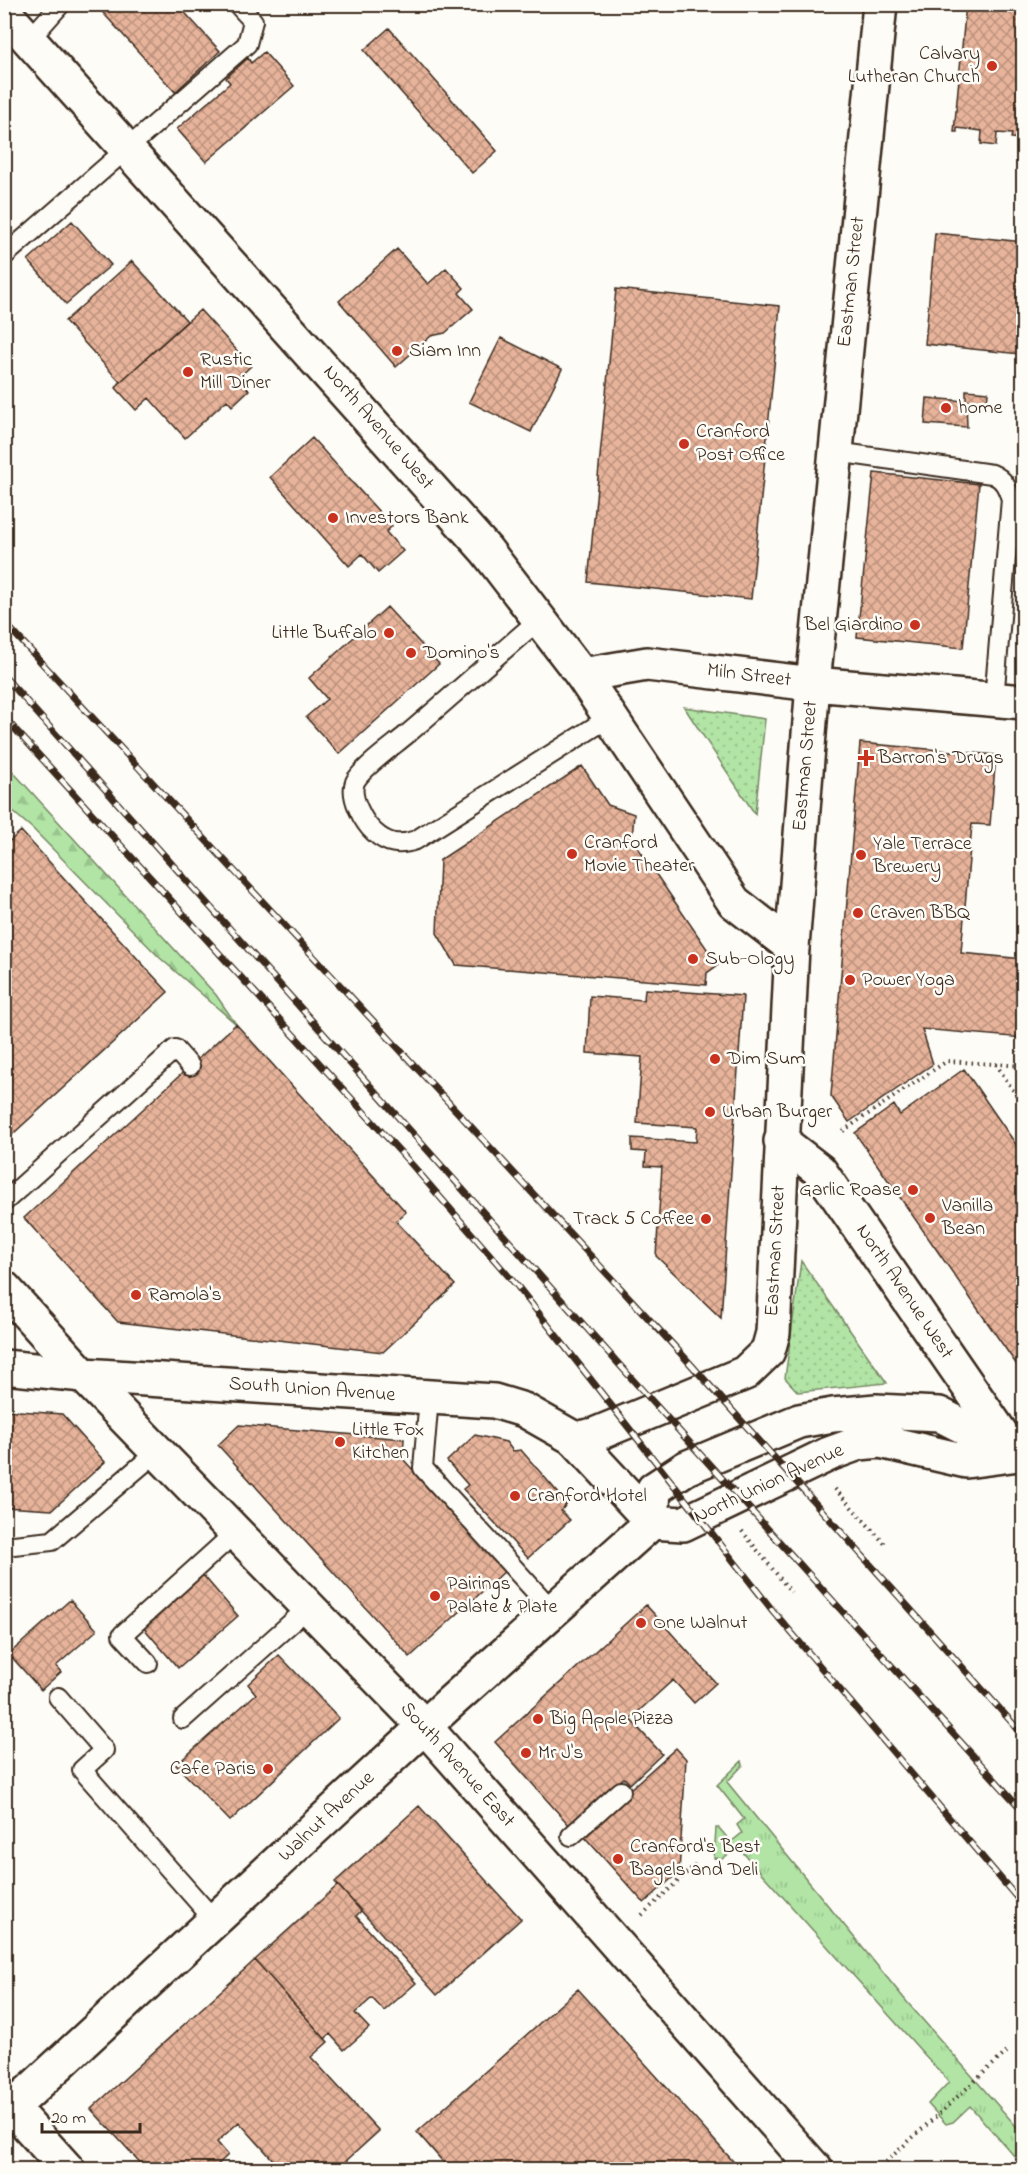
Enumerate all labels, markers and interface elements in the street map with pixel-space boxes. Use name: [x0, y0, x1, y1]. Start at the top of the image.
place label: Calvary Lutheran Church: [848, 40, 980, 92]
marker: Calvary Lutheran Church: [985, 59, 999, 73]
street label: Eastman Street: [831, 215, 873, 349]
place label: Siam Inn: [409, 337, 481, 366]
marker: Siam Inn: [390, 344, 404, 358]
place label: Rustic Mill Diner: [200, 346, 272, 398]
street label: North Avenue West: [315, 359, 441, 497]
marker: Rustic Mill Diner: [181, 365, 195, 379]
place label: home: [958, 394, 1002, 423]
marker: home: [939, 401, 953, 415]
place label: Cranford Post Office: [696, 418, 785, 470]
marker: Cranford Post Office: [677, 437, 691, 451]
place label: Investors Bank: [345, 504, 469, 533]
marker: Investors Bank: [326, 511, 340, 525]
place label: Bel Giardino: [803, 611, 903, 640]
marker: Bel Giardino: [908, 618, 922, 632]
place label: Little Buffalo: [271, 619, 377, 648]
marker: Little Buffalo: [382, 626, 396, 640]
place label: Domino's: [422, 639, 500, 668]
marker: Domino's: [404, 646, 418, 660]
street label: Miln Street: [705, 656, 793, 696]
street label: Eastman Street: [786, 699, 826, 833]
place label: Barron's Drugs: [877, 744, 1004, 774]
marker: Barron's Drugs: [859, 751, 873, 765]
place label: Cranford Movie Theater: [584, 829, 695, 881]
place label: Yale Terrace Brewery: [872, 830, 972, 882]
marker: Cranford Movie Theater: [565, 847, 579, 861]
marker: Yale Terrace Brewery: [854, 848, 868, 862]
place label: Craven BBQ: [870, 899, 971, 928]
marker: Craven BBQ: [851, 906, 865, 920]
place label: Sub-Ology: [705, 945, 794, 975]
marker: Sub-Ology: [686, 952, 700, 966]
place label: Power Yoga: [862, 966, 955, 996]
marker: Power Yoga: [843, 973, 857, 987]
place label: Dim Sum: [726, 1045, 806, 1074]
marker: Dim Sum: [708, 1052, 722, 1066]
place label: Urban Burger: [722, 1098, 833, 1128]
marker: Urban Burger: [703, 1105, 717, 1119]
place label: Garlic Roase: [799, 1176, 901, 1205]
marker: Garlic Roase: [906, 1183, 920, 1197]
street label: Eastman Street: [758, 1184, 794, 1317]
place label: Vanilla Bean: [941, 1192, 993, 1244]
place label: Track 5 Coffee: [573, 1205, 694, 1234]
marker: Vanilla Bean: [923, 1211, 937, 1225]
marker: Track 5 Coffee: [699, 1212, 713, 1226]
street label: North Avenue West: [848, 1219, 960, 1366]
place label: Ramola's: [148, 1281, 222, 1310]
marker: Ramola's: [129, 1288, 143, 1302]
street label: South Union Avenue: [228, 1370, 396, 1410]
place label: Little Fox Kitchen: [352, 1416, 424, 1468]
marker: Little Fox Kitchen: [333, 1435, 347, 1449]
street label: North Union Avenue: [689, 1437, 849, 1531]
place label: Cranford Hotel: [527, 1482, 647, 1511]
marker: Cranford Hotel: [508, 1489, 522, 1503]
place label: Pairings Palate & Plate: [447, 1570, 557, 1622]
marker: Pairings Palate & Plate: [428, 1589, 442, 1603]
place label: One Walnut: [653, 1609, 748, 1638]
marker: One Walnut: [634, 1616, 648, 1630]
street label: South Avenue East: [393, 1696, 522, 1835]
place label: Big Apple Pizza: [549, 1705, 673, 1735]
marker: Big Apple Pizza: [531, 1712, 545, 1726]
place label: Mr J's: [538, 1739, 583, 1768]
marker: Mr J's: [519, 1746, 533, 1760]
place label: Cafe Paris: [170, 1755, 256, 1784]
marker: Cafe Paris: [261, 1762, 275, 1776]
street label: Walnut Avenue: [272, 1765, 382, 1869]
place label: Cranford's Best Bagels and Deli: [629, 1833, 761, 1886]
marker: Cranford's Best Bagels and Deli: [611, 1852, 625, 1866]
scale bar: [42, 2096, 140, 2134]
text: 20 m: [51, 2106, 86, 2132]

